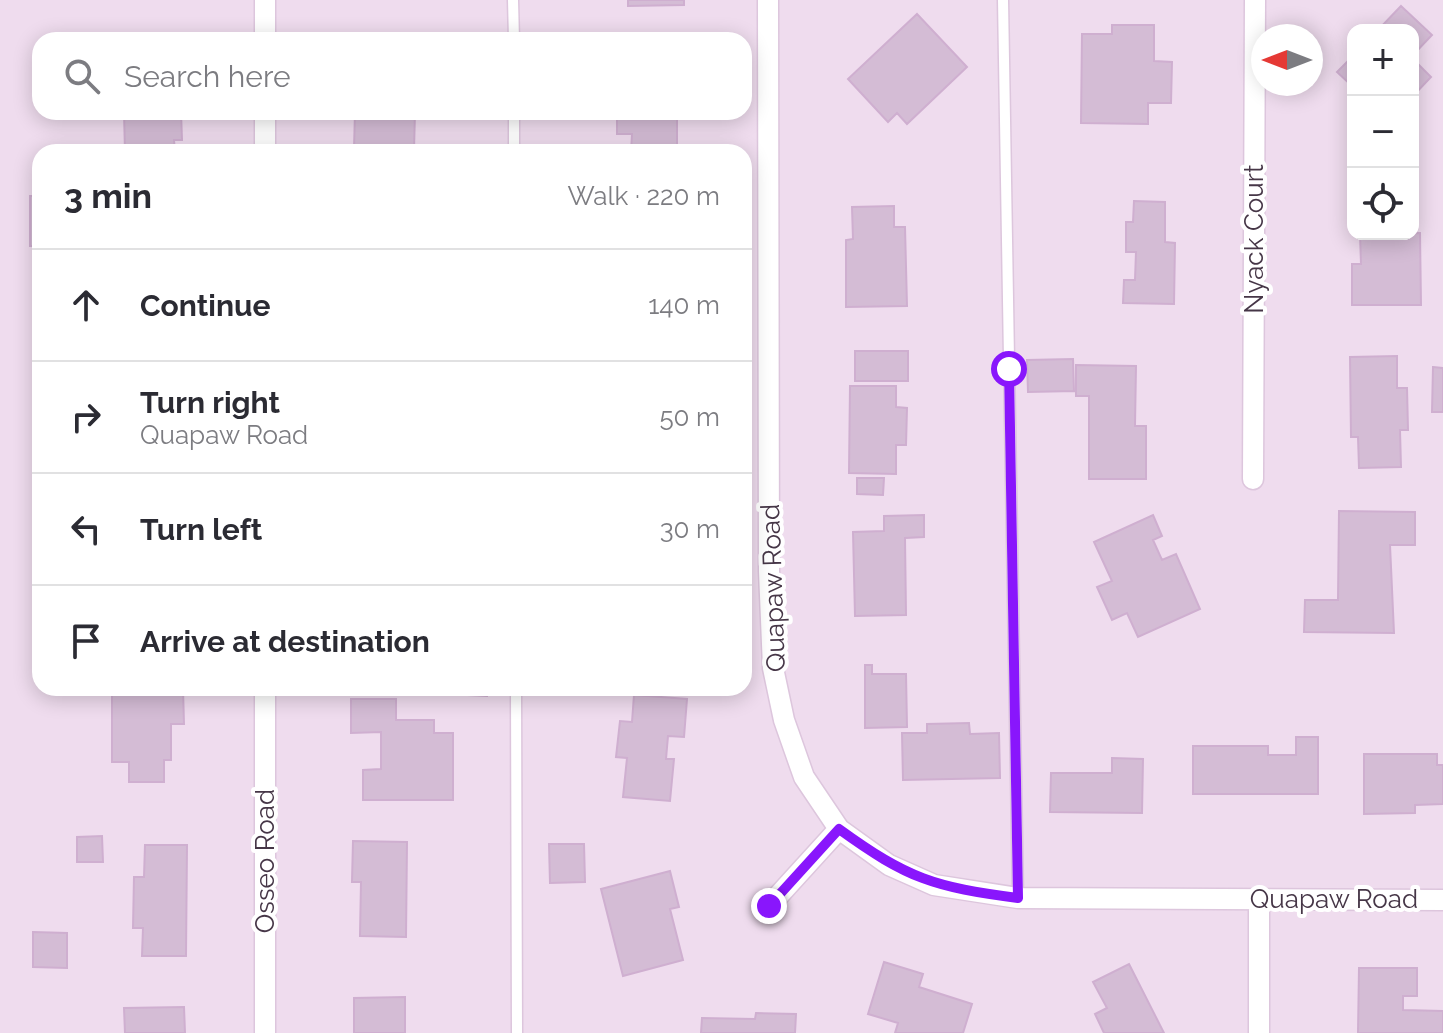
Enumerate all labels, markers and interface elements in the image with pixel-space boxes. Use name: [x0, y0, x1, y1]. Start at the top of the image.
north arrow: [1251, 24, 1323, 96]
map controls: [1347, 24, 1419, 240]
button: +: [1347, 24, 1419, 96]
search box: [32, 32, 752, 120]
icon: search: [60, 54, 104, 98]
text: Search here: [124, 59, 291, 94]
button: −: [1347, 96, 1419, 168]
street label: Nyack Court: [1239, 164, 1269, 314]
button: locate: [1347, 168, 1419, 240]
text: 3 min: [64, 176, 152, 216]
text: Walk · 220 m: [567, 181, 720, 211]
icon: ahead: [64, 283, 108, 327]
text: Continue: [140, 288, 271, 323]
text: 140 m: [648, 290, 720, 320]
route start: [991, 351, 1027, 387]
text: Turn right: [140, 385, 280, 420]
icon: right: [64, 395, 108, 439]
text: 50 m: [659, 402, 720, 432]
text: Quapaw Road: [140, 420, 308, 450]
street label: Quapaw Road: [755, 503, 791, 673]
icon: left: [64, 507, 108, 551]
text: Turn left: [140, 512, 262, 547]
text: 30 m: [660, 514, 720, 544]
icon: arrive: [64, 619, 108, 663]
text: Arrive at destination: [140, 624, 430, 659]
street label: Osseo Road: [250, 789, 280, 933]
street label: Quapaw Road: [1250, 884, 1418, 914]
route end: [751, 888, 787, 924]

